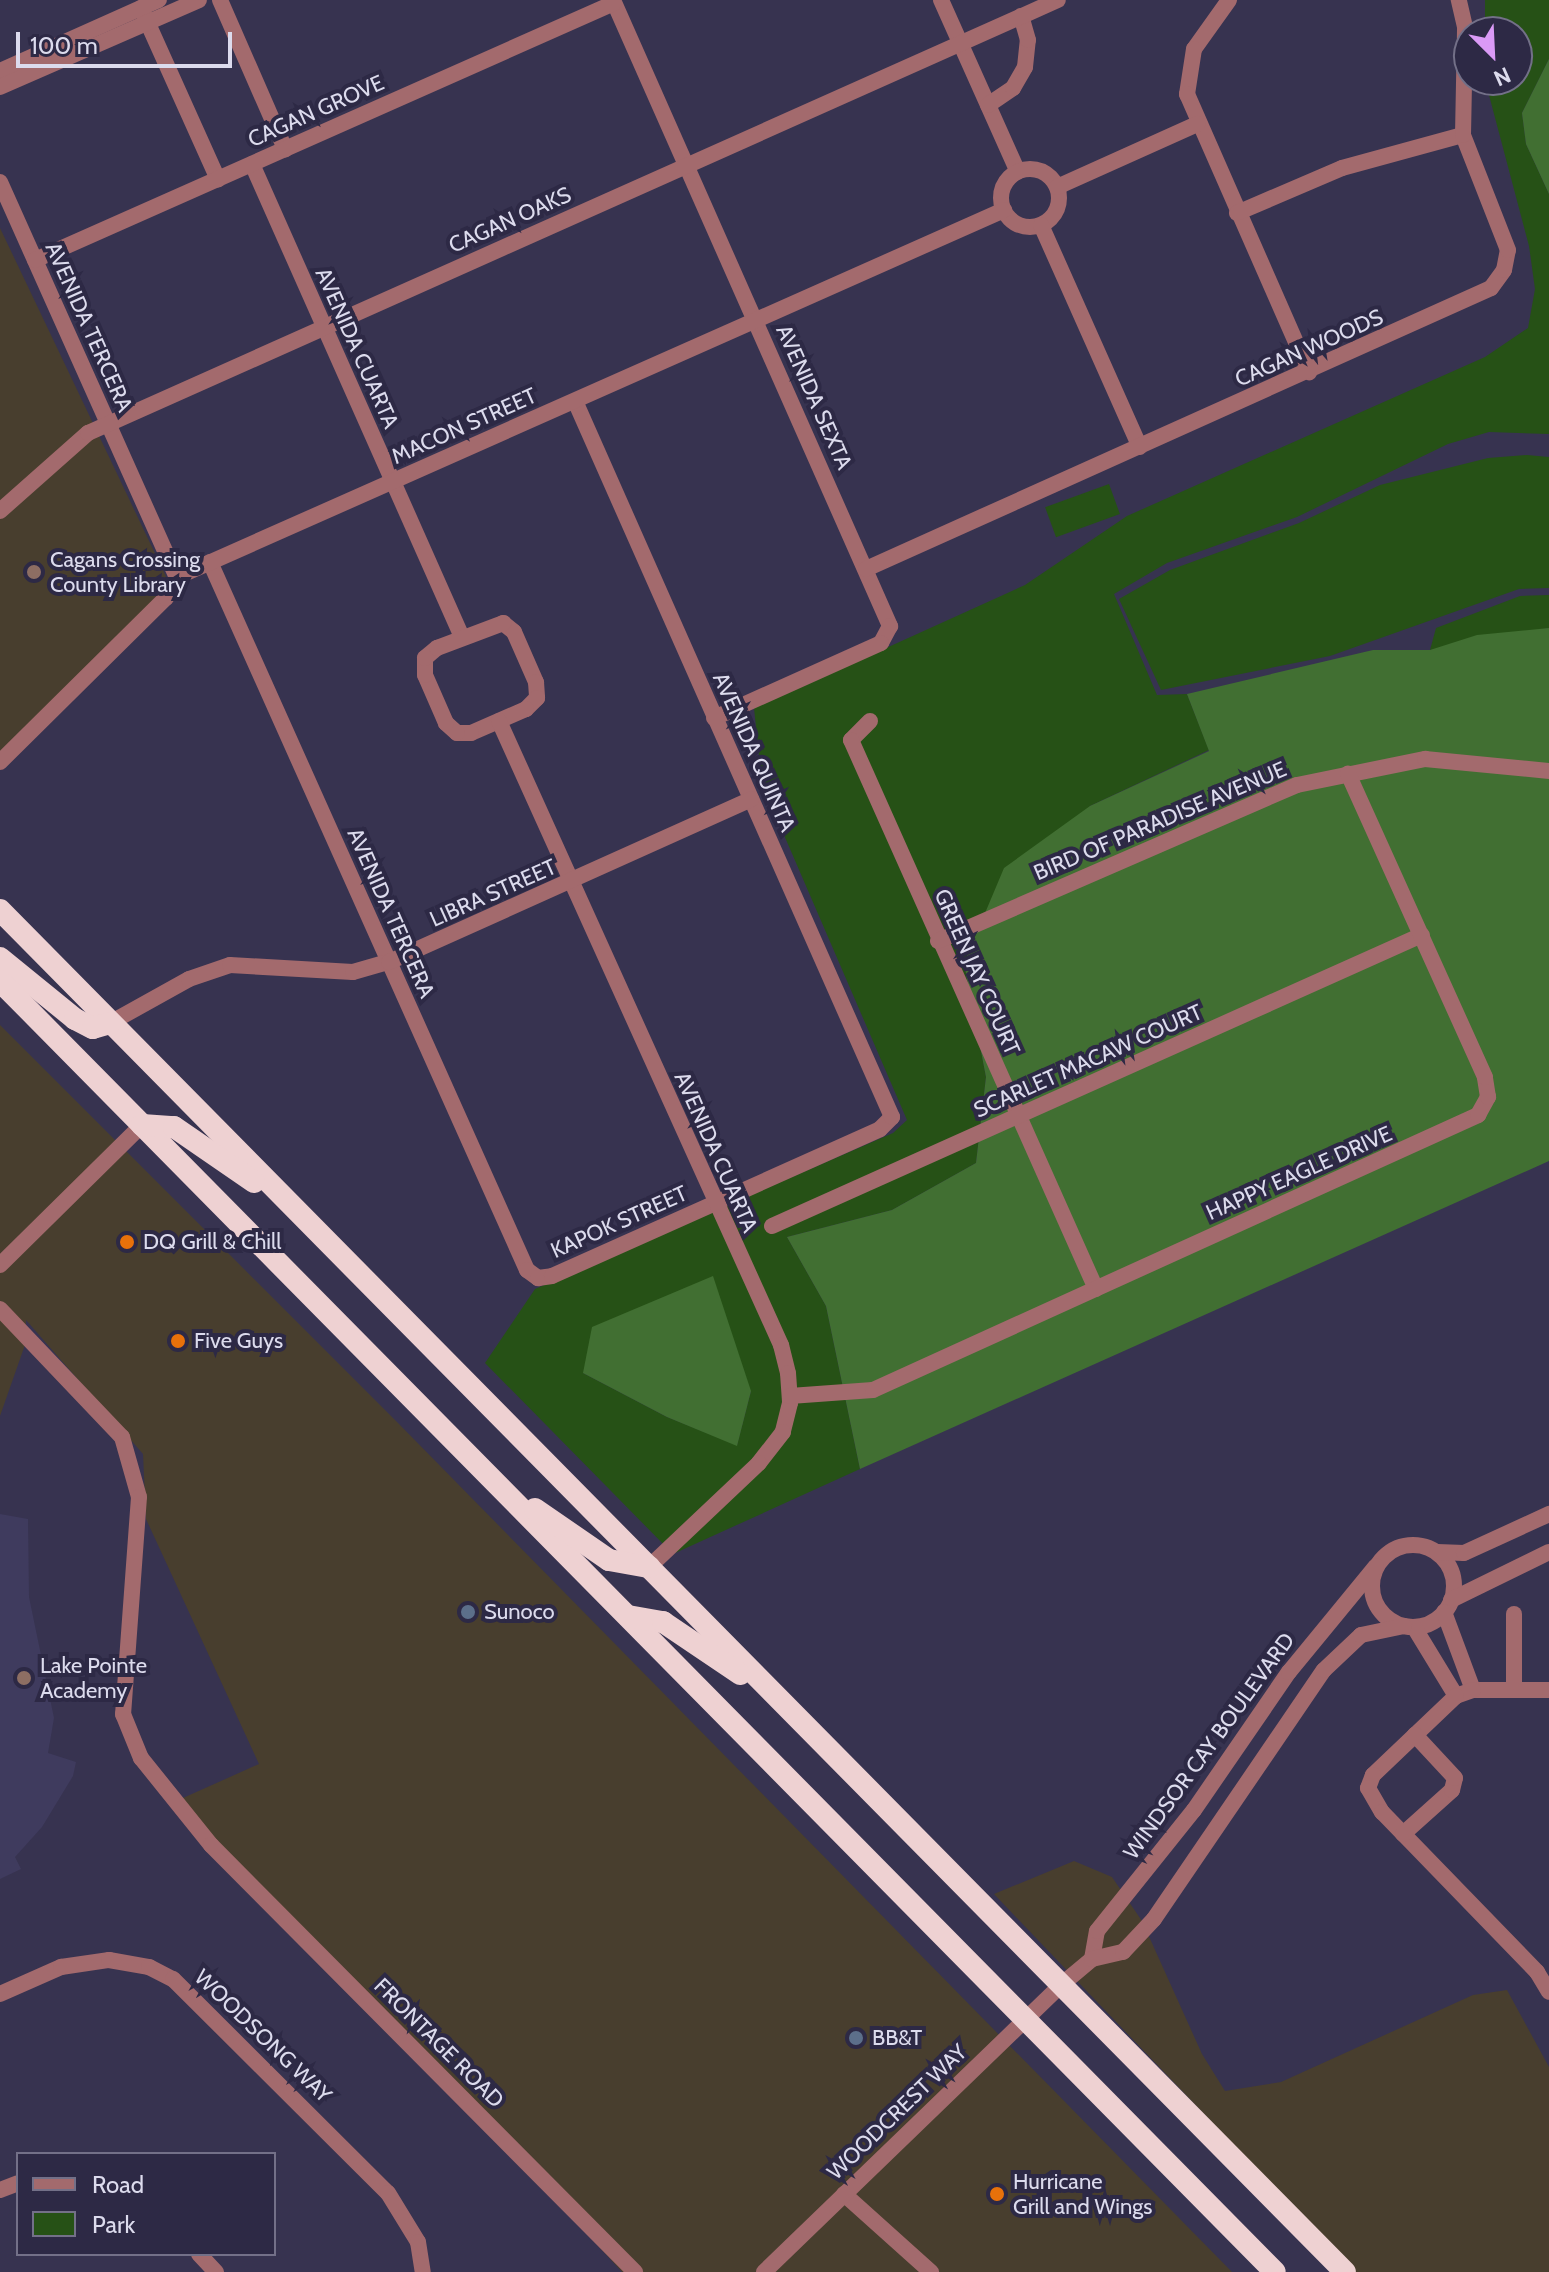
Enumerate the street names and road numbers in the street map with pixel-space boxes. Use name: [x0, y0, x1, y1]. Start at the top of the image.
street label: CAGAN GROVE: [244, 69, 388, 153]
street label: CAGAN OAKS: [445, 181, 575, 259]
street label: AVENIDA TERCERA: [40, 238, 138, 416]
street label: AVENIDA CUARTA: [310, 264, 404, 432]
street label: CAGAN WOODS: [1231, 304, 1387, 392]
street label: AVENIDA SEXTA: [770, 321, 858, 473]
street label: MACON STREET: [387, 382, 541, 470]
street label: AVENIDA QUINTA: [707, 668, 801, 836]
street label: BIRD OF PARADISE AVENUE: [1030, 756, 1290, 886]
street label: AVENIDA TERCERA: [342, 824, 440, 1002]
street label: LIBRA STREET: [426, 853, 560, 933]
street label: GREEN JAY COURT: [929, 885, 1025, 1059]
street label: SCARLET MACAW COURT: [970, 999, 1206, 1123]
street label: AVENIDA CUARTA: [669, 1068, 763, 1236]
street label: HAPPY EAGLE DRIVE: [1202, 1120, 1396, 1226]
street label: KAPOK STREET: [547, 1180, 691, 1264]
street label: WINDSOR CAY BOULEVARD: [1118, 1628, 1300, 1864]
street label: WOODSONG WAY: [189, 1964, 337, 2108]
street label: FRONTAGE ROAD: [369, 1973, 509, 2113]
street label: WOODCREST WAY: [822, 2039, 972, 2185]

